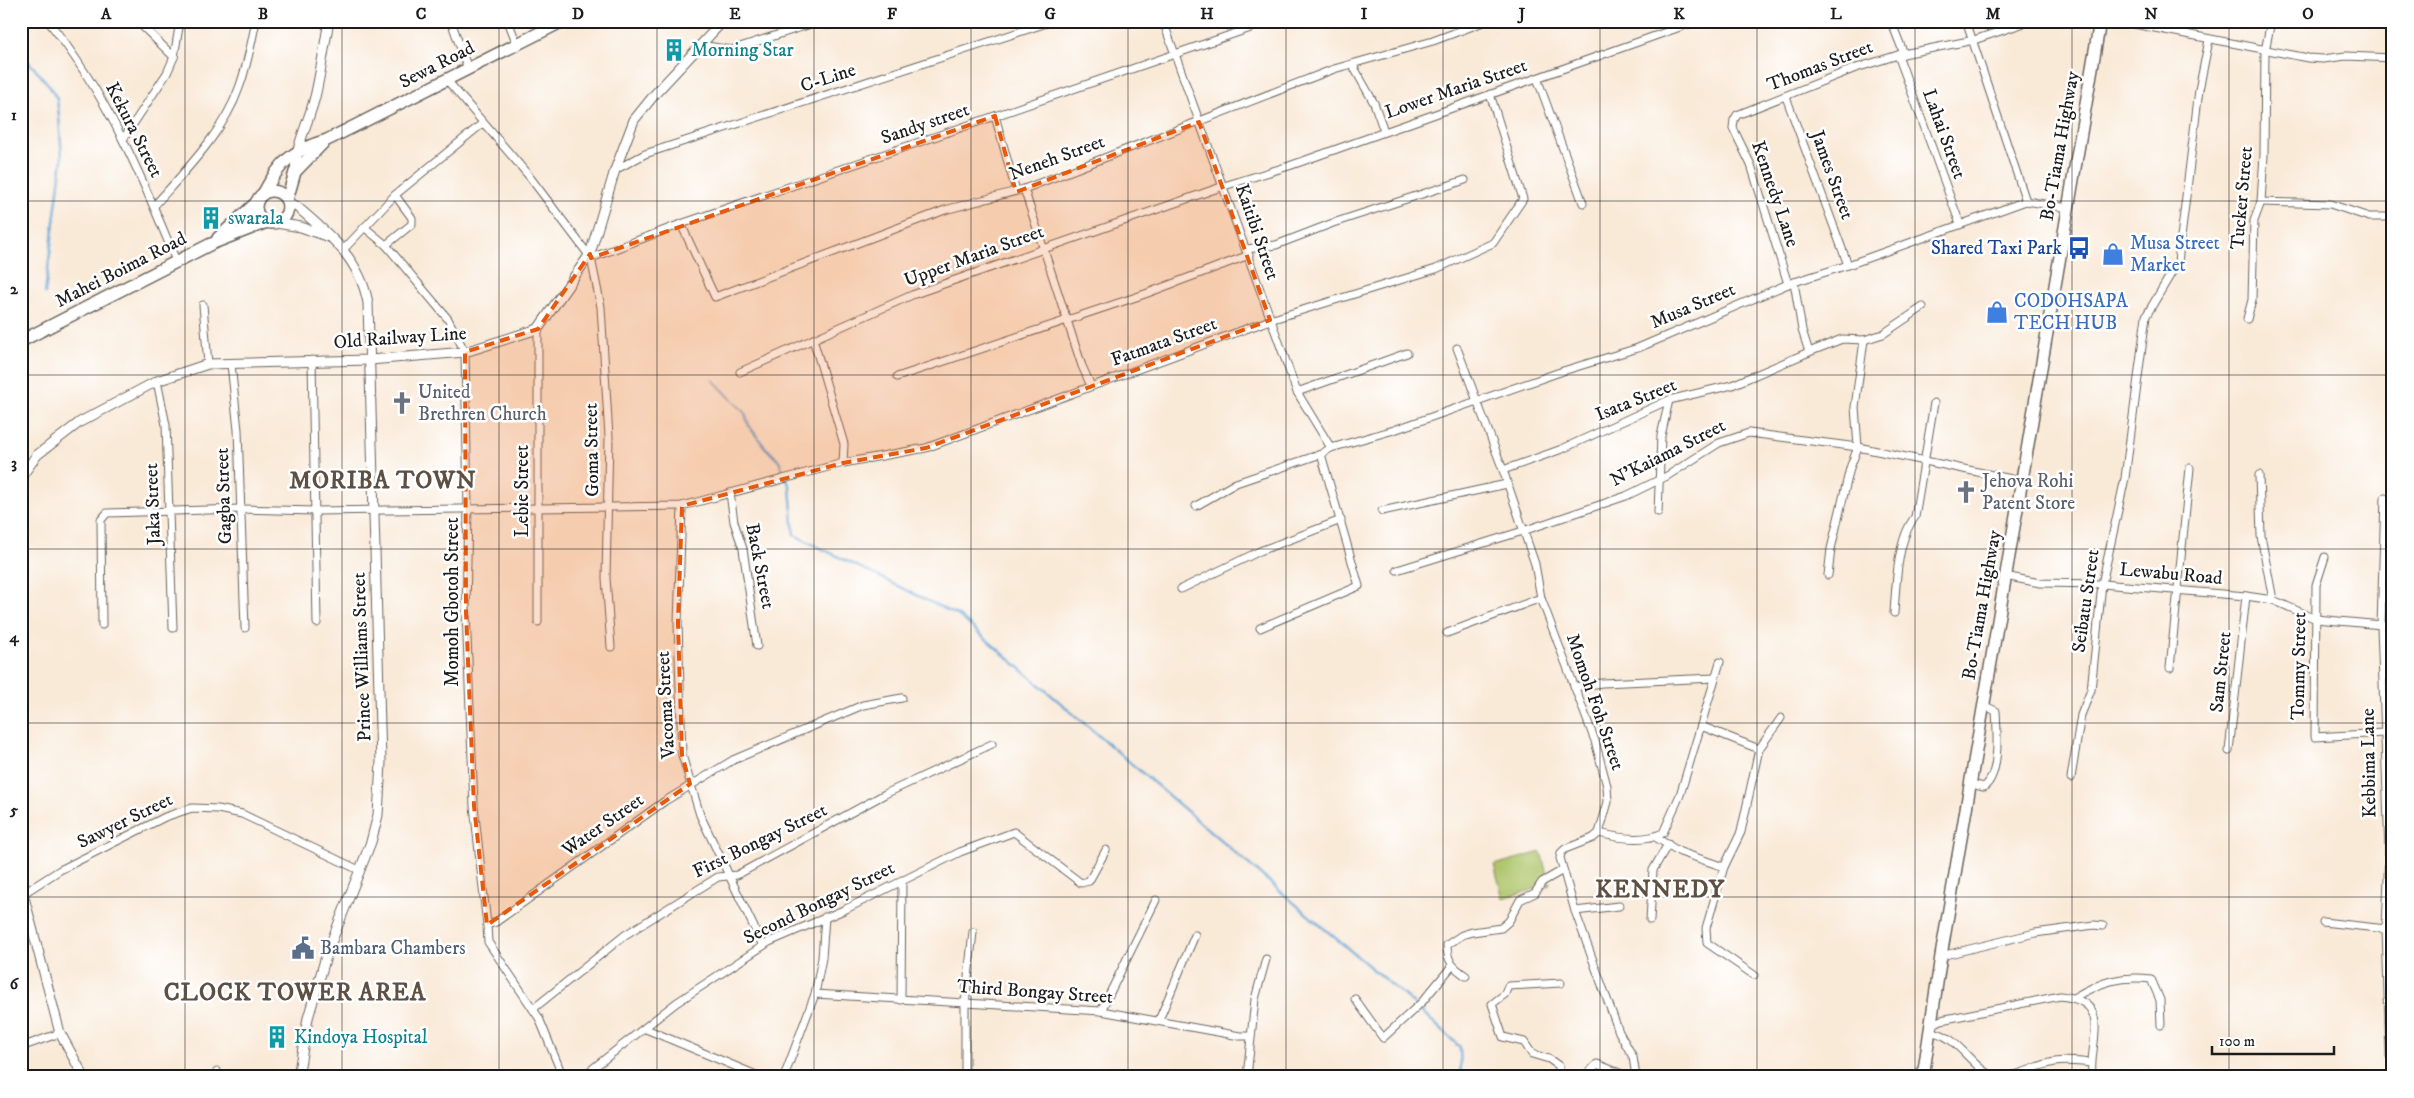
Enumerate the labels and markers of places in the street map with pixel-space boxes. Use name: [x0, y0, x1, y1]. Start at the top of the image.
building icon: Morning Star: [661, 37, 687, 63]
place label: Morning Star: [691, 39, 794, 62]
building icon: swarala: [198, 205, 224, 231]
place label: swarala: [228, 207, 283, 230]
place label: Musa Street Market: [2130, 232, 2220, 277]
bus stop icon: Shared Taxi Park: [2066, 235, 2092, 261]
place label: Shared Taxi Park: [1931, 237, 2063, 260]
shop icon: Musa Street Market: [2100, 241, 2126, 267]
place label: CODOHSAPA TECH HUB: [2014, 290, 2129, 335]
shop icon: CODOHSAPA TECH HUB: [1984, 299, 2010, 325]
place label: United Brethren Church: [418, 381, 547, 426]
church icon: United Brethren Church: [389, 390, 415, 416]
place label: Jehova Rohi Patent Store: [1980, 470, 2075, 515]
church icon: Jehova Rohi Patent Store: [1953, 479, 1979, 505]
public building icon: Bambara Chambers: [290, 935, 316, 961]
place label: Bambara Chambers: [320, 937, 466, 960]
building icon: Kindoya Hospital: [264, 1024, 290, 1050]
place label: Kindoya Hospital: [294, 1026, 428, 1049]

